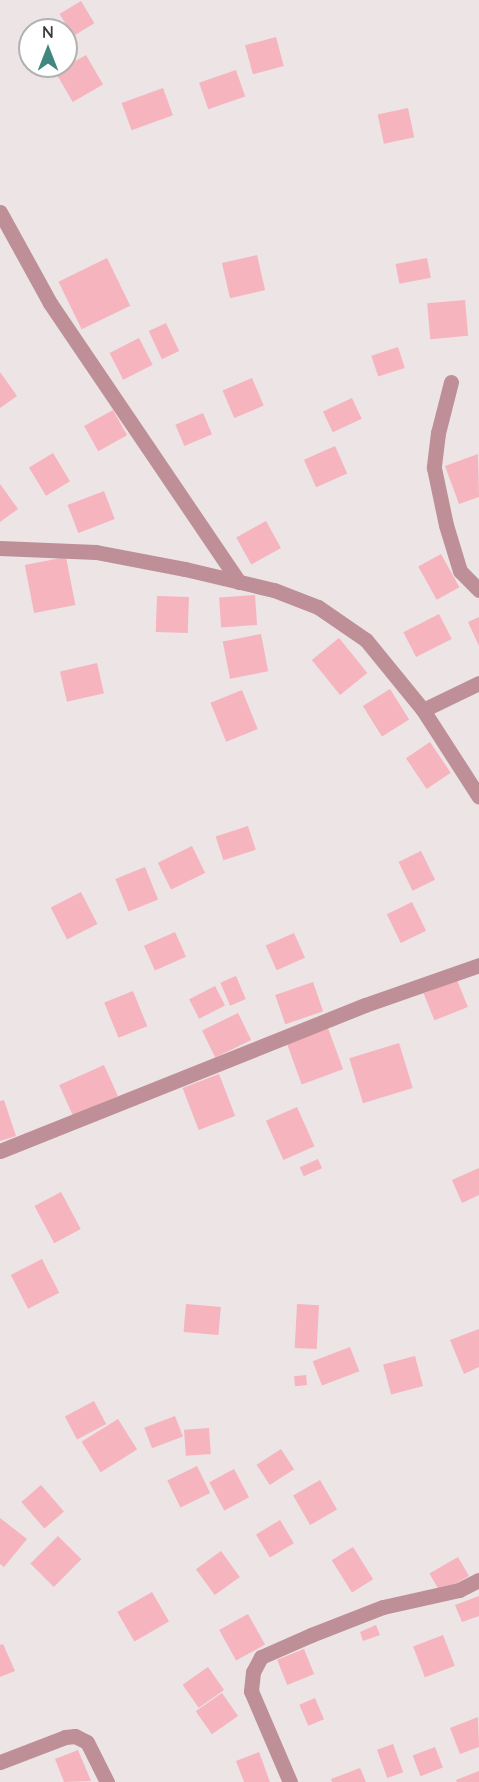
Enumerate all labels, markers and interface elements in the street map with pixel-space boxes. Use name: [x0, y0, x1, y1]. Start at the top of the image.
north arrow: [18, 18, 78, 78]
text: N: [42, 22, 54, 42]

